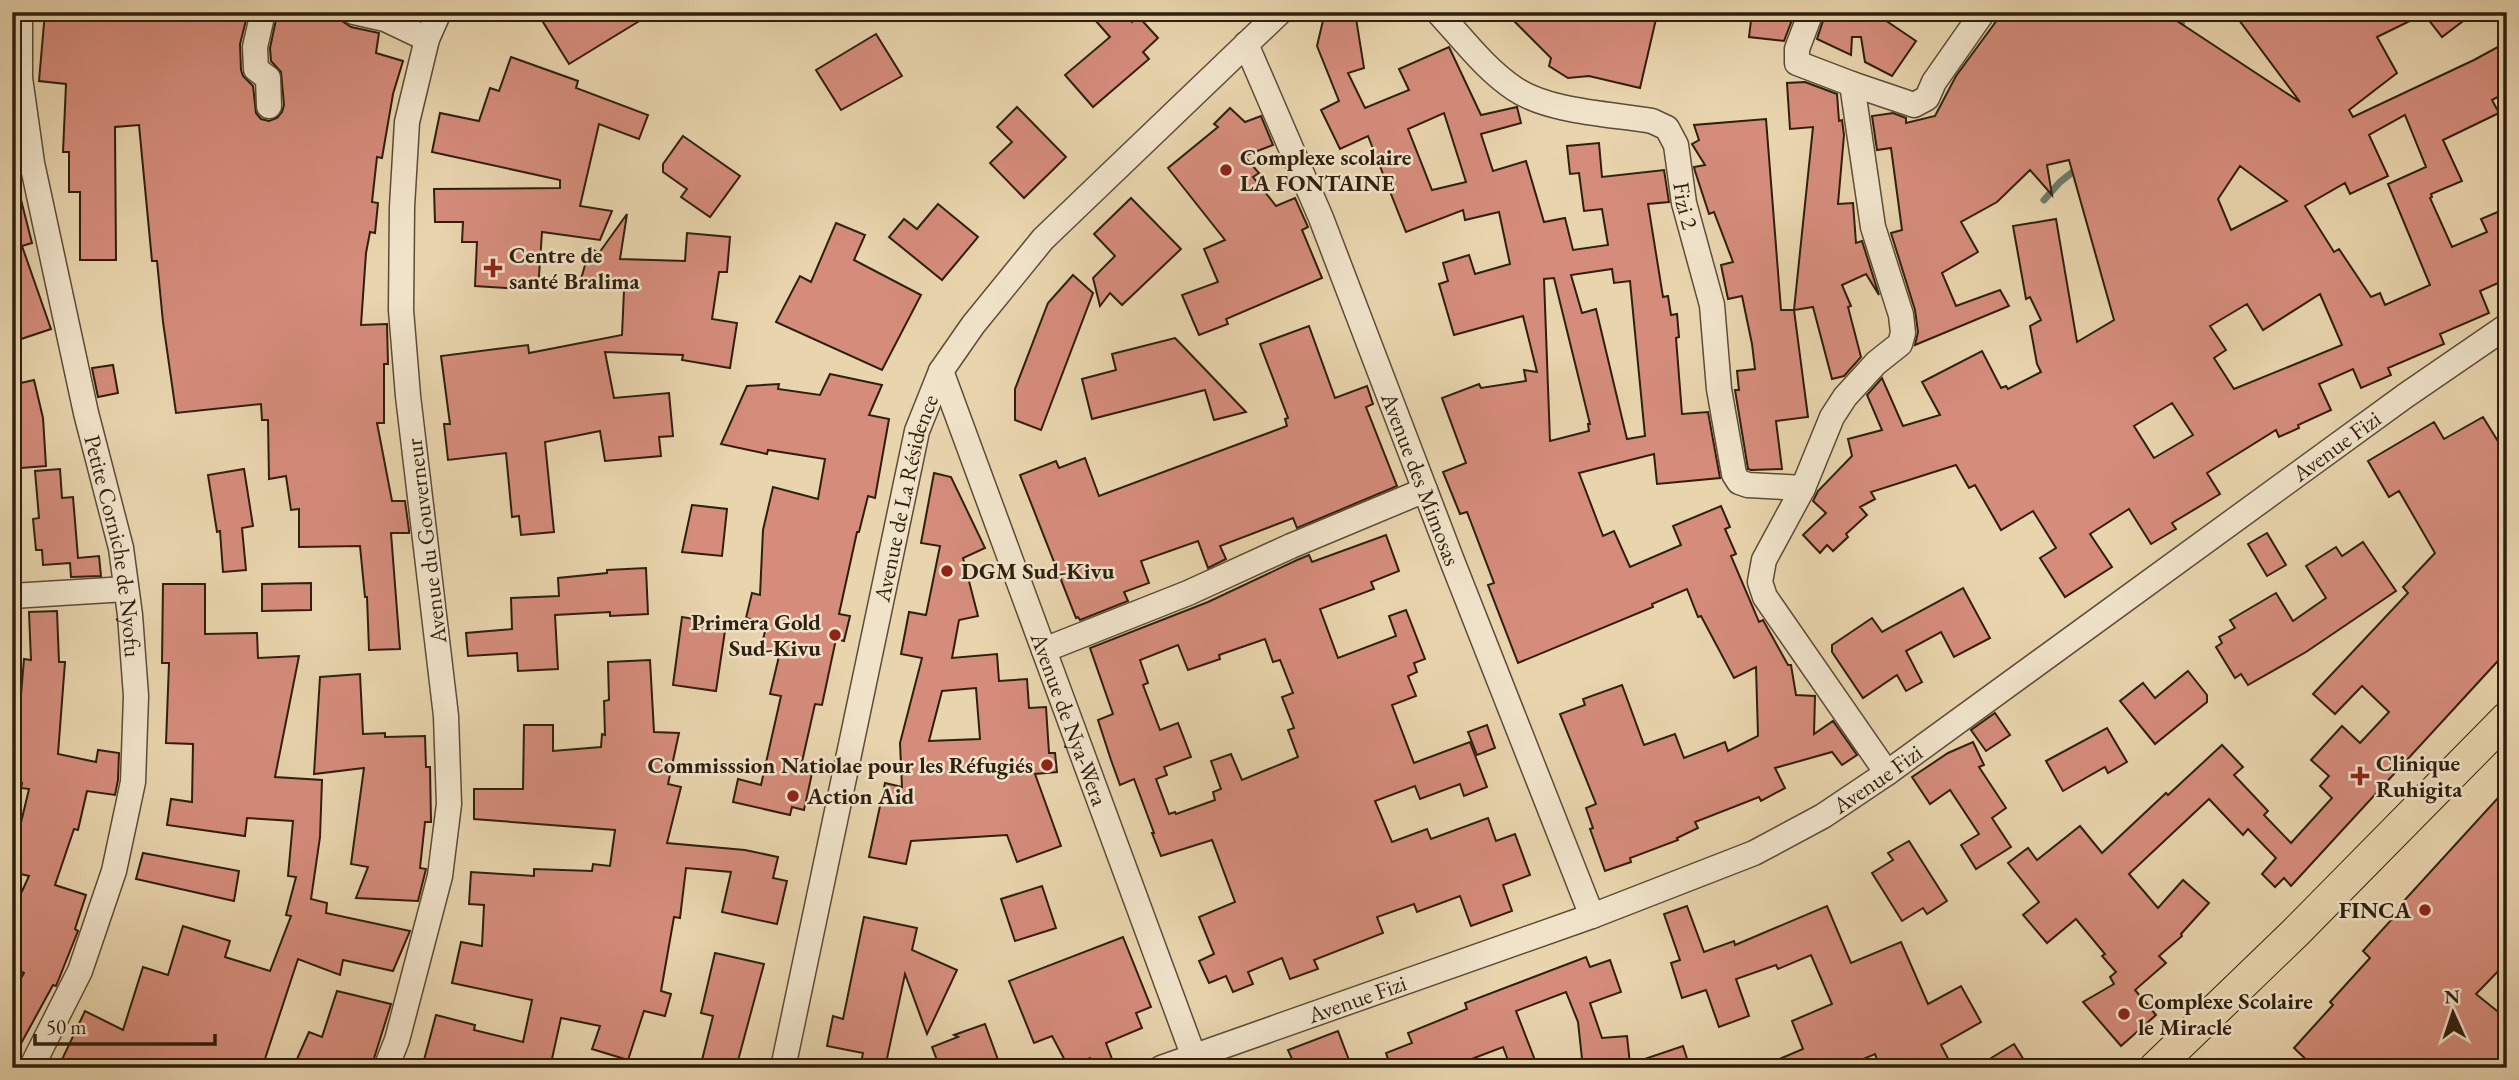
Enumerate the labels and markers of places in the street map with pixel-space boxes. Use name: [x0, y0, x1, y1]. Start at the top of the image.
place label: Complexe scolaire LA FONTAINE: [1240, 142, 1412, 198]
marker: Complexe scolaire LA FONTAINE: [1218, 162, 1234, 178]
place label: Centre de santé Bralima: [509, 240, 641, 296]
marker: Centre de santé Bralima: [483, 258, 503, 278]
place label: DGM Sud-Kivu: [961, 556, 1115, 586]
marker: DGM Sud-Kivu: [939, 563, 955, 579]
place label: Primera Gold Sud-Kivu: [691, 607, 821, 663]
marker: Primera Gold Sud-Kivu: [827, 627, 843, 643]
place label: Clinique Ruhigita: [2376, 748, 2463, 804]
place label: Commisssion Natiolae pour les Réfugiés: [647, 750, 1033, 780]
marker: Commisssion Natiolae pour les Réfugiés: [1039, 757, 1055, 773]
marker: Clinique Ruhigita: [2350, 766, 2370, 786]
place label: Action Aid: [806, 781, 914, 811]
marker: Action Aid: [785, 788, 801, 804]
place label: FINCA: [2339, 895, 2411, 925]
marker: FINCA: [2417, 902, 2433, 918]
place label: Complexe Scolaire le Miracle: [2138, 986, 2313, 1042]
marker: Complexe Scolaire le Miracle: [2116, 1006, 2132, 1022]

